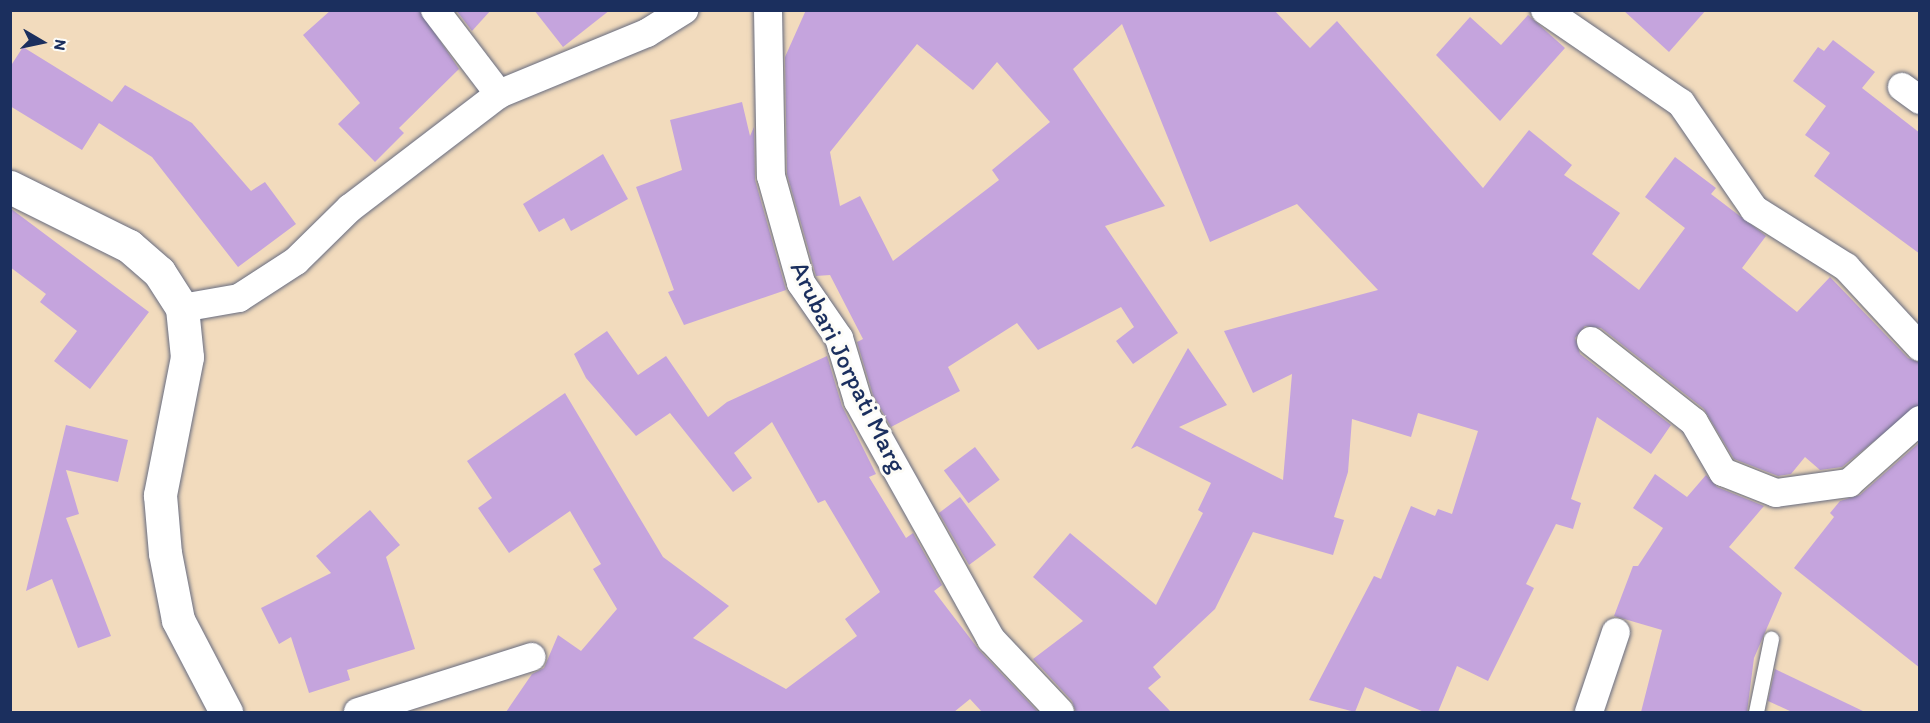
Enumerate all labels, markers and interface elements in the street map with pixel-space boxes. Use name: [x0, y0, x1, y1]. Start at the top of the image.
north arrow: [12, 12, 72, 72]
text: N: [50, 38, 71, 52]
street label: Arubari Jorpati Marg: [783, 256, 913, 478]

